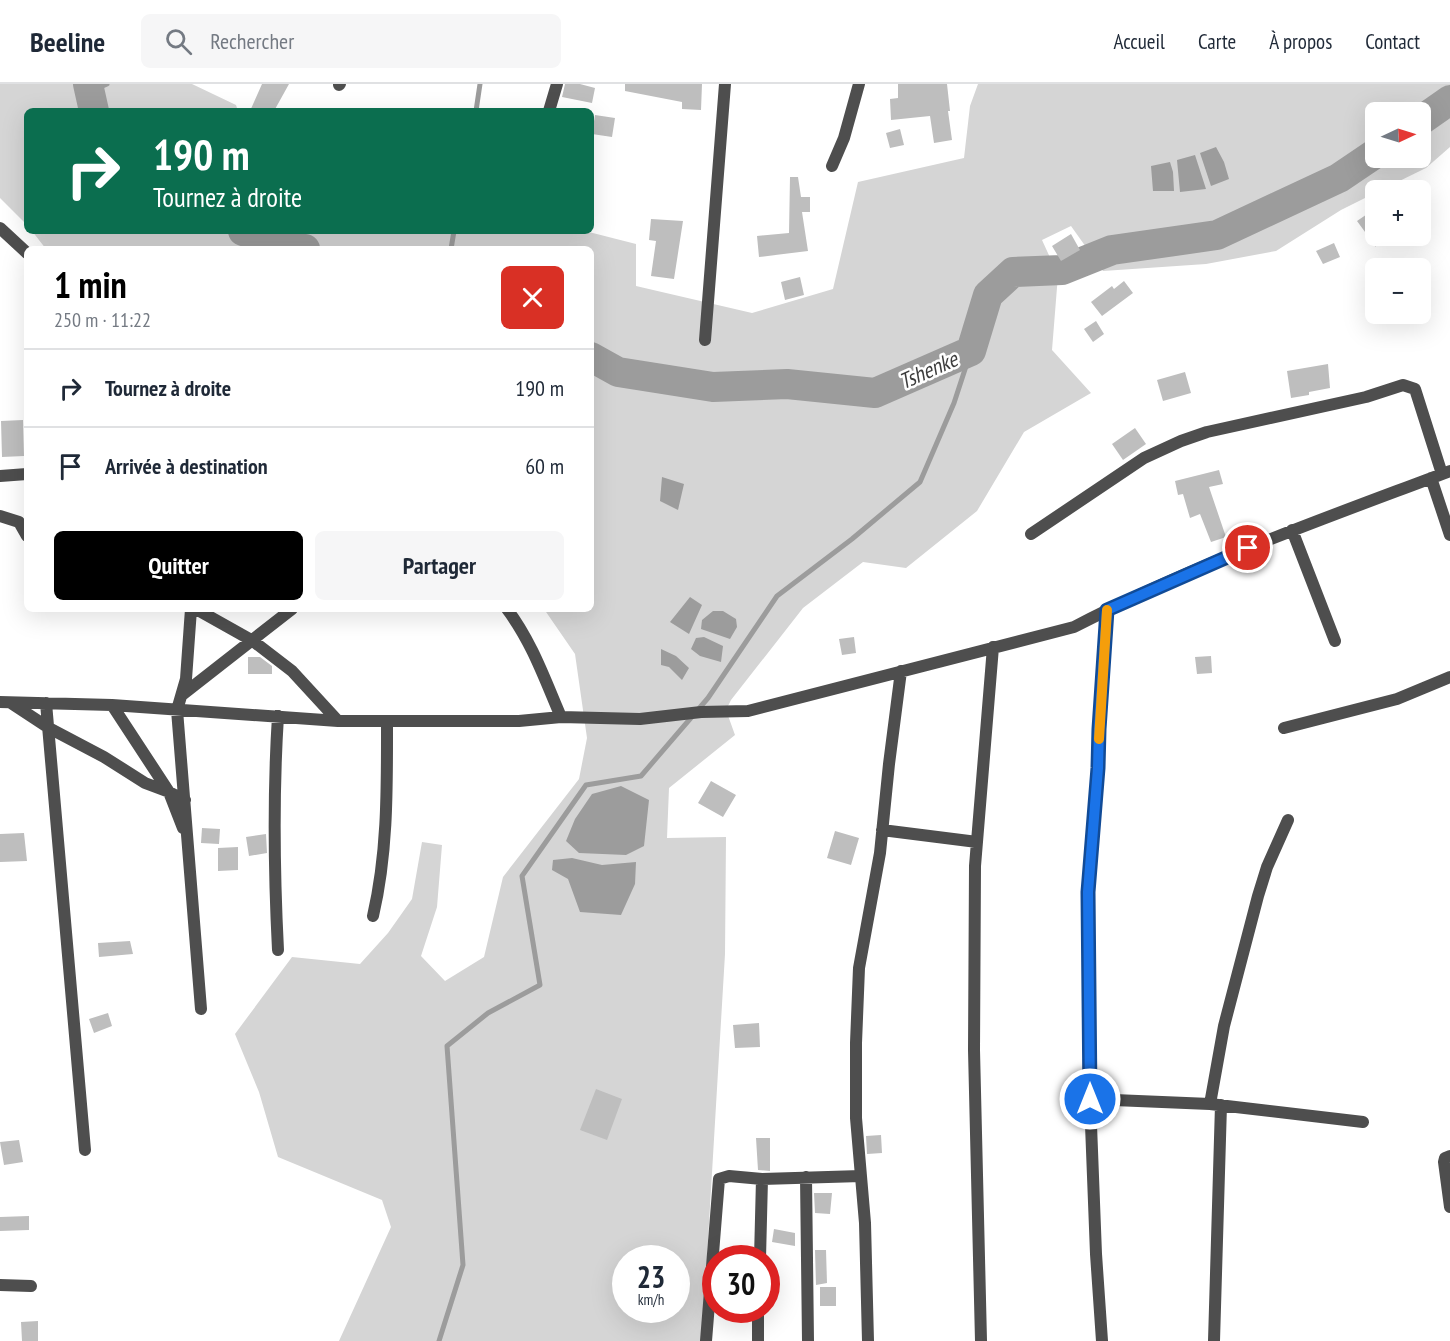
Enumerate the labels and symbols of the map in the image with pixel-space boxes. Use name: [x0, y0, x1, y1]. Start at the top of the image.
north arrow: [1365, 102, 1431, 168]
water label: Tshenke: [894, 344, 963, 395]
pin: [1222, 522, 1273, 573]
position arrow: [1058, 1067, 1122, 1131]
speed limit sign: 30: [702, 1245, 780, 1323]

